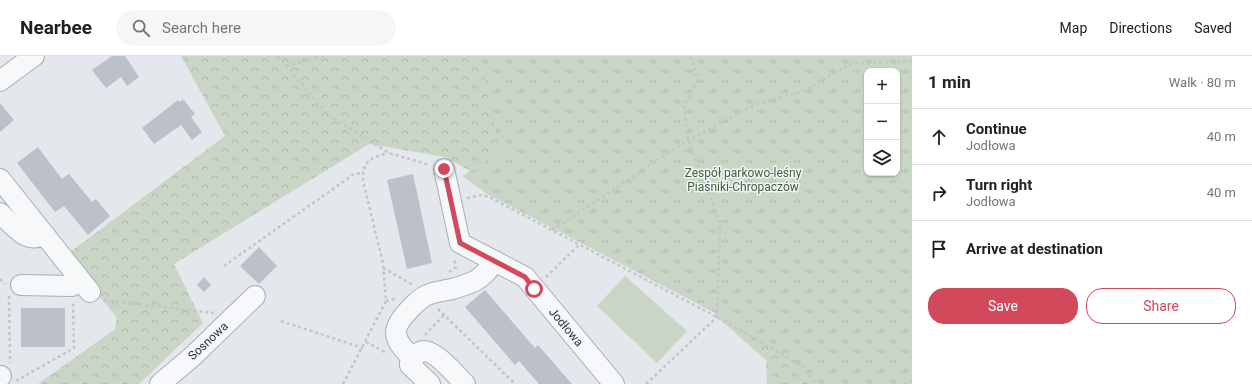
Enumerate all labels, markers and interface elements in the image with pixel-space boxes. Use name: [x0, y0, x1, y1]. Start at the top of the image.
search box: [116, 10, 396, 46]
text: Nearbee: [20, 16, 92, 39]
icon: search: [130, 17, 152, 39]
text: Search here: [162, 19, 241, 37]
text: Map: [1060, 20, 1087, 36]
text: Directions: [1109, 20, 1172, 36]
text: Saved: [1194, 20, 1232, 36]
map controls: [864, 68, 900, 176]
button: +: [864, 68, 900, 104]
text: 1 min: [928, 72, 971, 92]
text: Walk · 80 m: [1169, 75, 1236, 90]
button: −: [864, 104, 900, 140]
text: Continue: [966, 120, 1027, 138]
icon: ahead: [928, 126, 950, 148]
text: 40 m: [1207, 129, 1236, 144]
text: Jodłowa: [966, 138, 1016, 153]
button: layers: [864, 140, 900, 176]
route end: [435, 160, 453, 178]
park label: Zespół parkowo-leśny Piaśniki-Chropaczów: [685, 166, 802, 194]
text: Turn right: [966, 176, 1032, 194]
icon: right: [928, 182, 950, 204]
text: 40 m: [1207, 185, 1236, 200]
text: Jodłowa: [966, 194, 1016, 209]
icon: arrive: [928, 238, 950, 260]
text: Arrive at destination: [966, 240, 1103, 258]
route start: [525, 280, 543, 298]
button: Save: [928, 288, 1078, 324]
button: Share: [1086, 288, 1236, 324]
street label: Jodłowa: [546, 305, 586, 349]
street label: Sosnowa: [185, 319, 231, 363]

